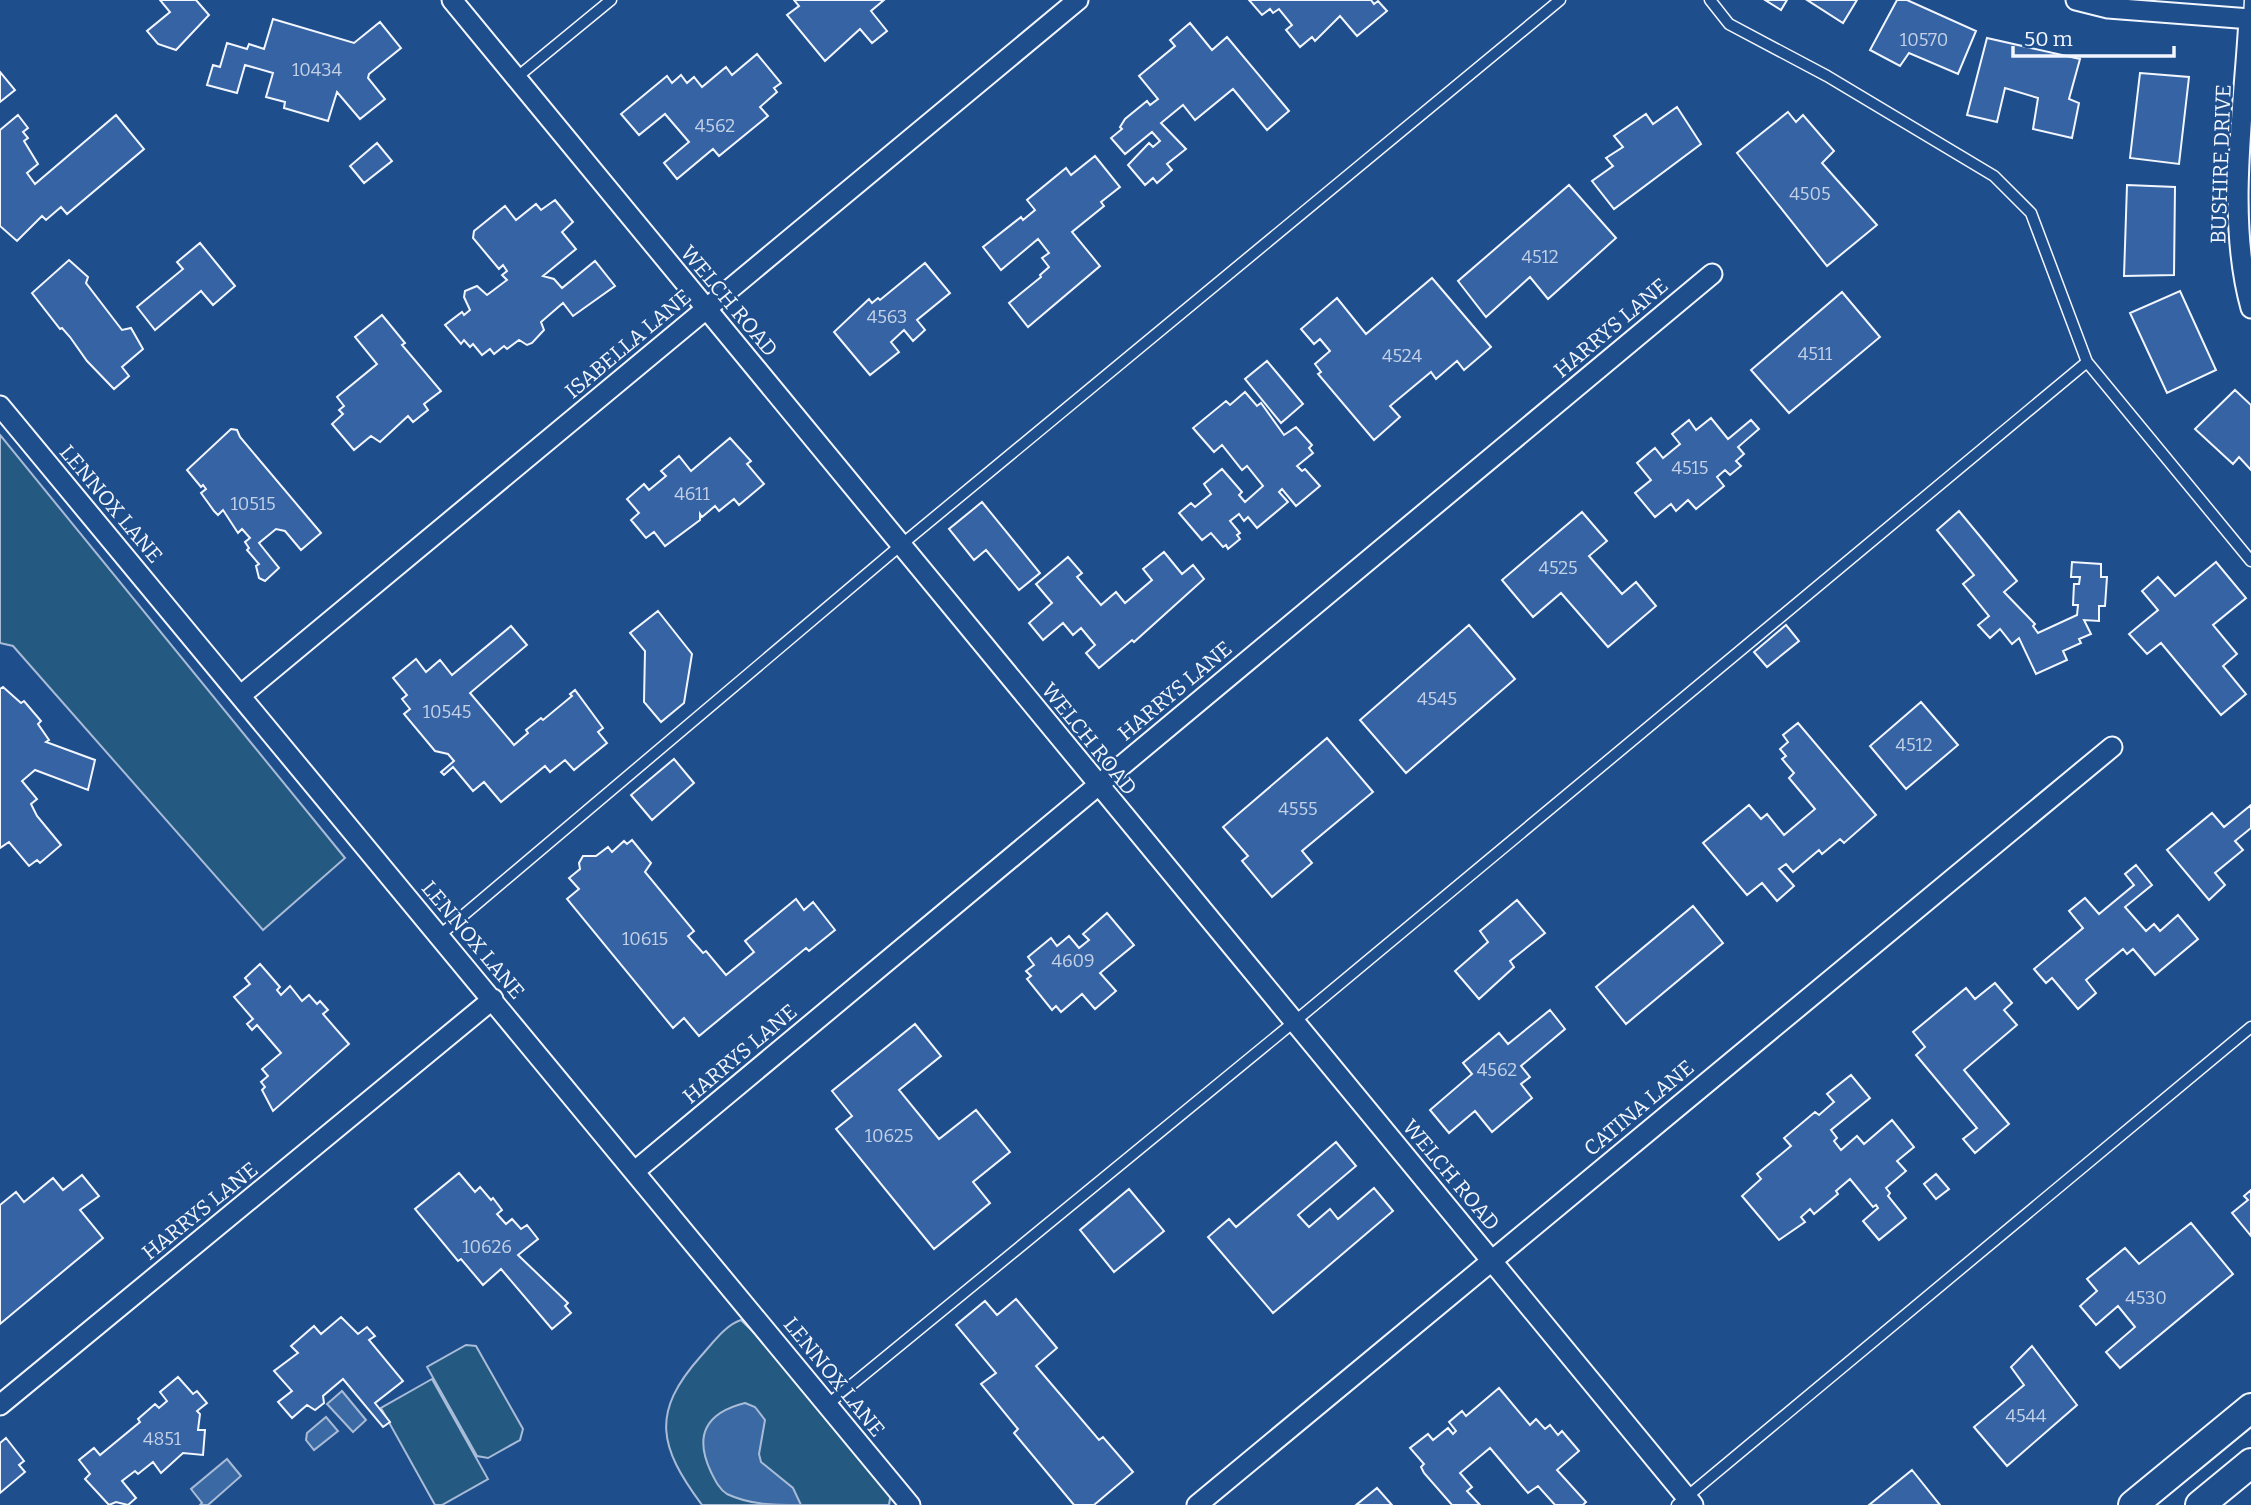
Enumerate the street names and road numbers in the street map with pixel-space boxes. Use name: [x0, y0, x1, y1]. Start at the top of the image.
street label: BUSHIRE DRIVE: [2205, 84, 2237, 244]
street label: WELCH ROAD: [675, 240, 783, 362]
street label: HARRYS LANE: [1549, 273, 1673, 383]
street label: ISABELLA LANE: [560, 284, 696, 404]
street label: LENNOX LANE: [54, 440, 168, 568]
street label: HARRYS LANE: [1113, 636, 1237, 746]
street label: WELCH ROAD: [1036, 678, 1142, 800]
street label: LENNOX LANE: [416, 876, 530, 1004]
street label: HARRYS LANE: [678, 999, 802, 1109]
street label: CATINA LANE: [1579, 1054, 1699, 1162]
street label: WELCH ROAD: [1397, 1114, 1505, 1236]
street label: HARRYS LANE: [137, 1156, 263, 1266]
street label: LENNOX LANE: [778, 1312, 890, 1442]

